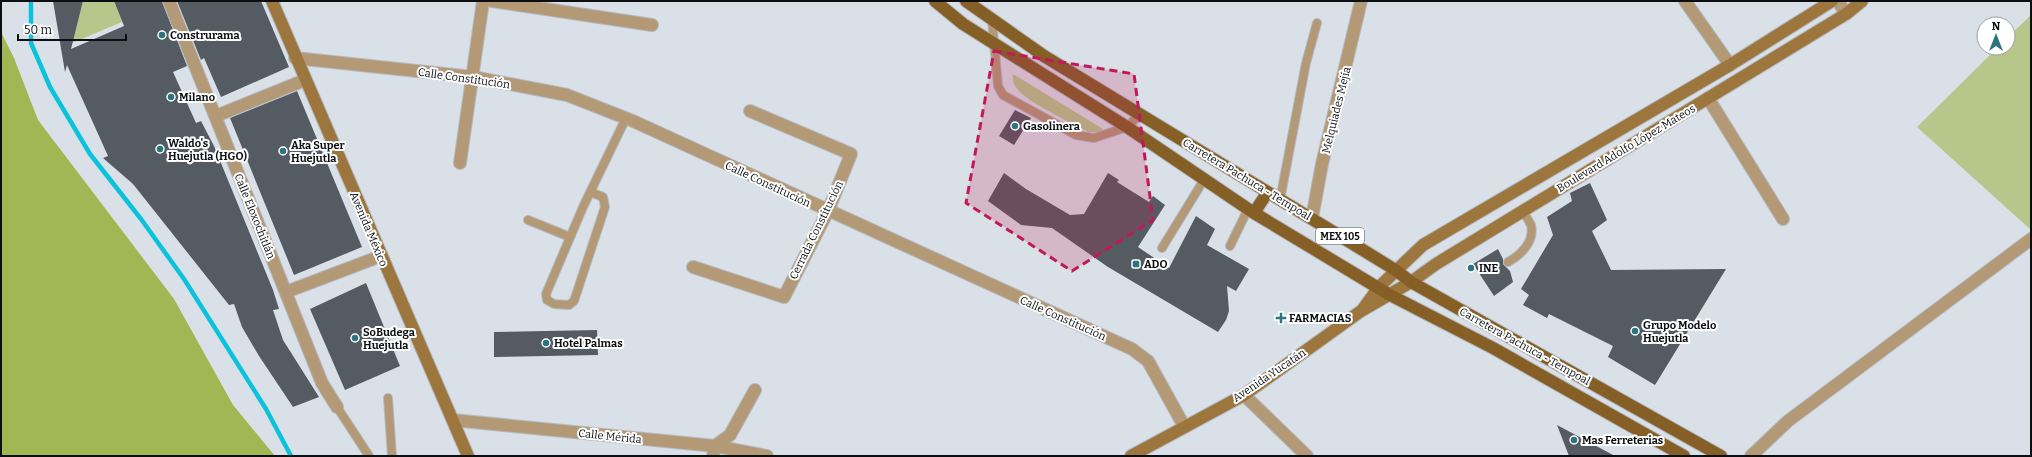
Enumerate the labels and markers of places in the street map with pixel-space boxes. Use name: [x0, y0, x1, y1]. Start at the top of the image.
place label: Construrama: [170, 29, 241, 42]
marker: Construrama: [157, 30, 167, 40]
place label: Milano: [179, 91, 215, 104]
marker: Milano: [166, 92, 176, 102]
place label: Gasolinera: [1023, 120, 1081, 133]
marker: Gasolinera: [1010, 121, 1020, 131]
place label: Waldo's Huejutla (HGO): [168, 137, 248, 163]
place label: Aka Super Huejutla: [291, 139, 345, 165]
marker: Waldo's Huejutla (HGO): [155, 144, 165, 154]
marker: Aka Super Huejutla: [278, 146, 288, 156]
place label: ADO: [1144, 258, 1168, 271]
marker: ADO: [1131, 259, 1141, 269]
place label: INE: [1479, 262, 1498, 275]
marker: INE: [1466, 263, 1476, 273]
place label: FARMACIAS: [1289, 312, 1352, 325]
marker: FARMACIAS: [1276, 313, 1286, 323]
place label: Grupo Modelo Huejutla: [1643, 319, 1716, 345]
place label: SoBudega Huejutla: [363, 326, 416, 352]
marker: Grupo Modelo Huejutla: [1630, 326, 1640, 336]
marker: SoBudega Huejutla: [350, 333, 360, 343]
place label: Hotel Palmas: [554, 337, 623, 350]
marker: Hotel Palmas: [541, 338, 551, 348]
place label: Mas Ferreterias: [1582, 434, 1664, 447]
marker: Mas Ferreterias: [1569, 435, 1579, 445]

